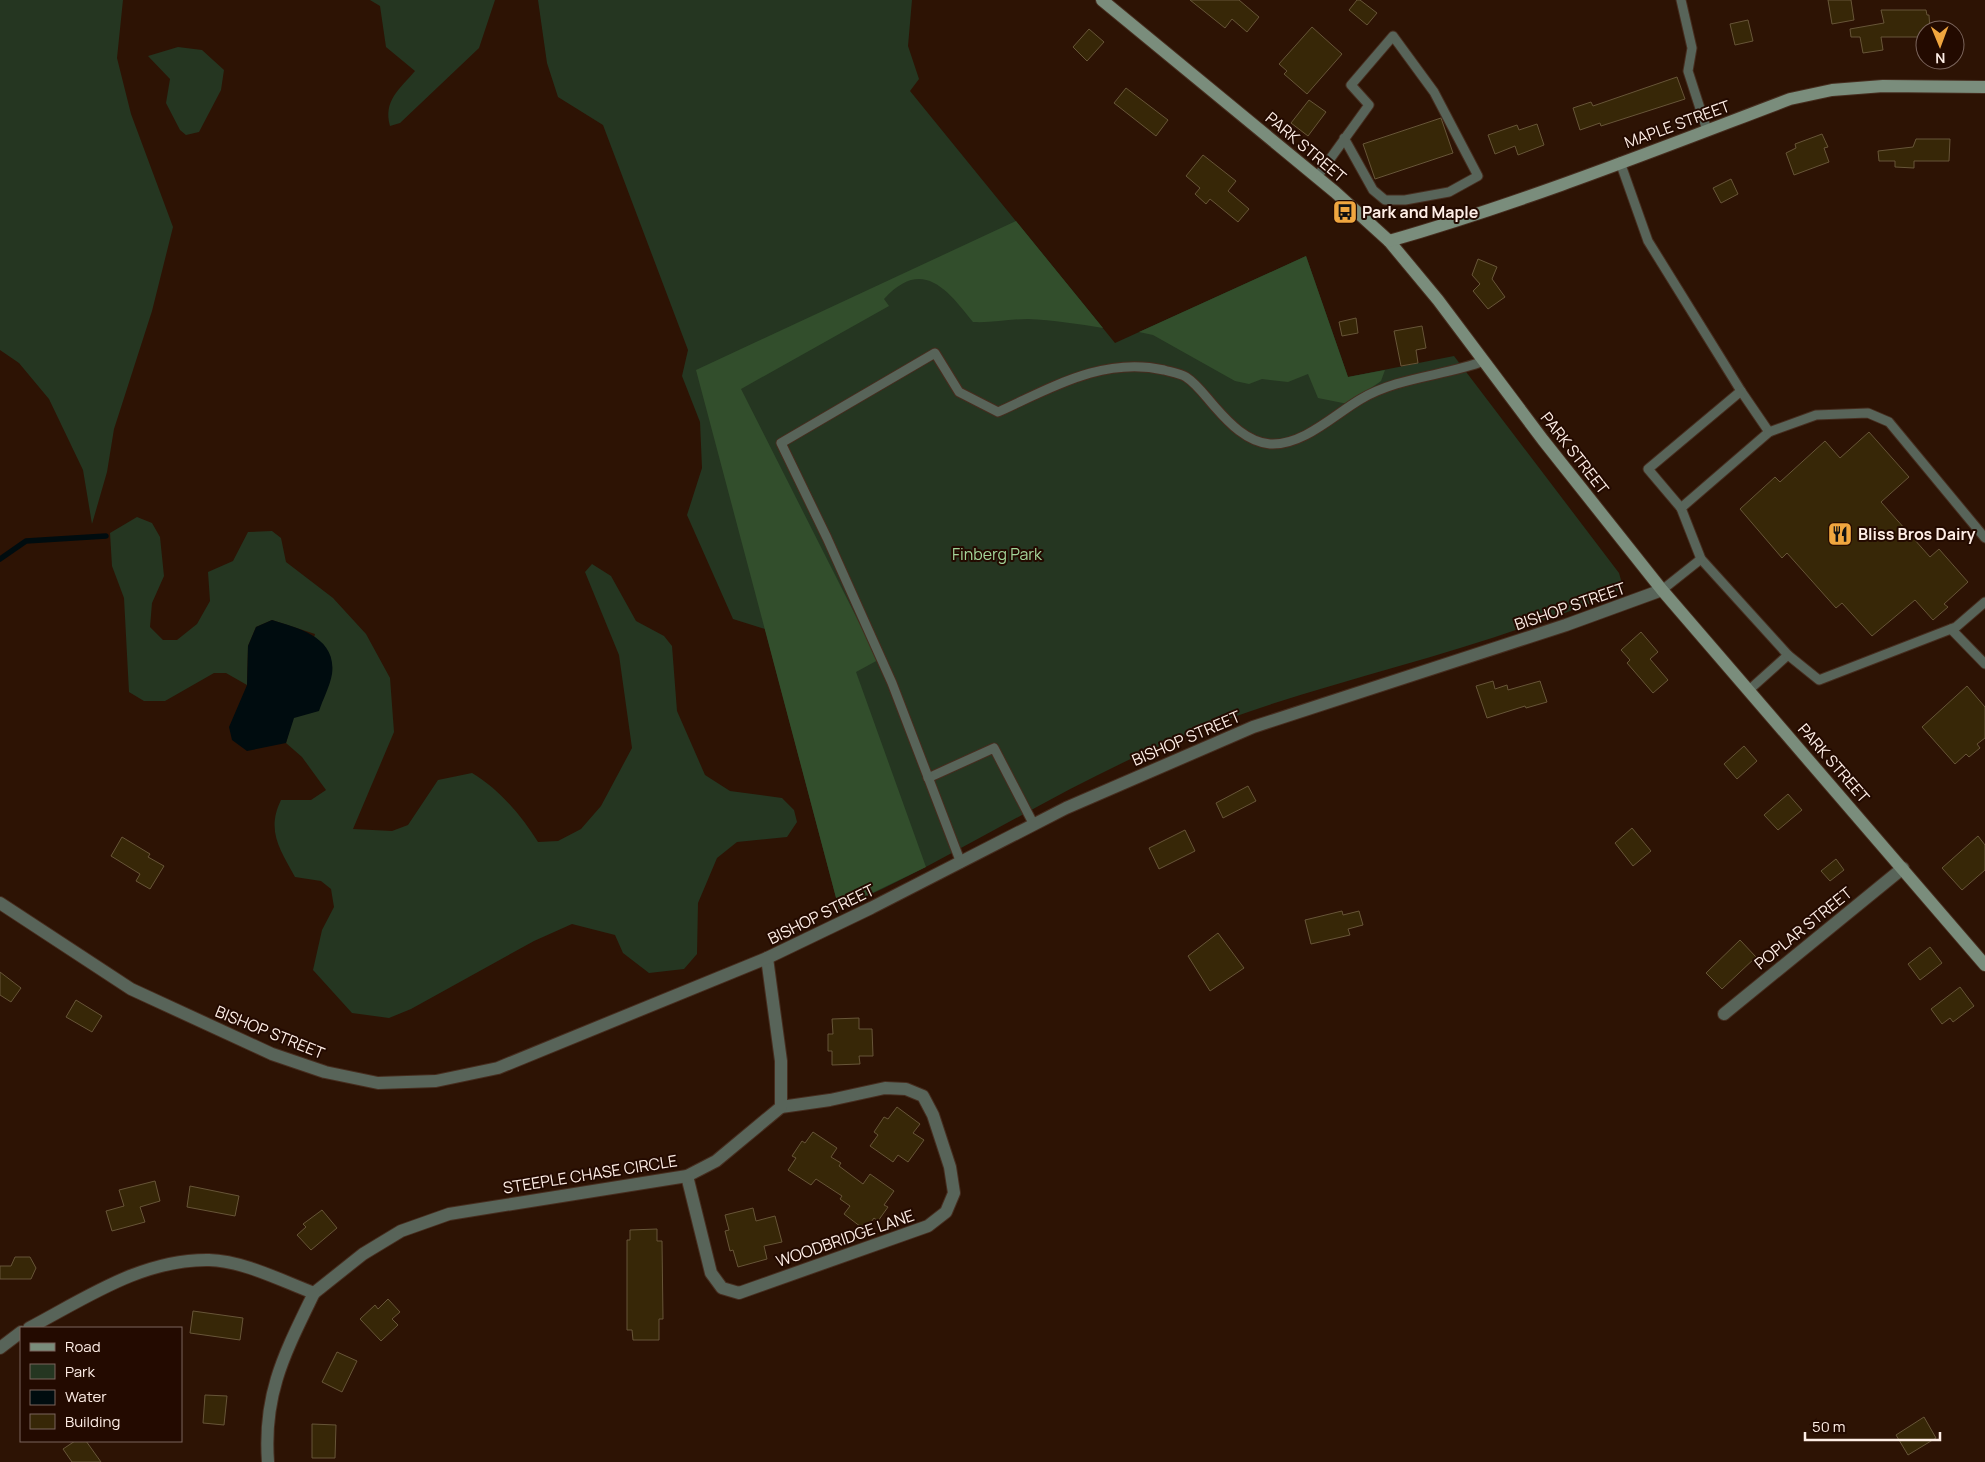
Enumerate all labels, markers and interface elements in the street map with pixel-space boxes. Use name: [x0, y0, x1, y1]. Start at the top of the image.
north arrow: [1915, 20, 1965, 70]
text: N: [1935, 49, 1945, 68]
street label: MAPLE STREET: [1621, 95, 1733, 153]
street label: PARK STREET: [1261, 107, 1351, 187]
bus stop icon: Park and Maple: [1332, 199, 1358, 225]
place label: Park and Maple: [1362, 201, 1479, 223]
street label: PARK STREET: [1536, 407, 1614, 499]
restaurant icon: Bliss Bros Dairy: [1827, 521, 1853, 547]
place label: Bliss Bros Dairy: [1858, 523, 1976, 545]
park label: Finberg Park: [952, 543, 1043, 565]
street label: BISHOP STREET: [1512, 577, 1629, 635]
street label: BISHOP STREET: [1128, 705, 1244, 771]
street label: PARK STREET: [1793, 719, 1875, 808]
street label: BISHOP STREET: [764, 878, 878, 949]
street label: POPLAR STREET: [1750, 881, 1857, 974]
street label: BISHOP STREET: [212, 1000, 328, 1064]
street label: STEEPLE CHASE CIRCLE: [501, 1149, 679, 1199]
street label: WOODBRIDGE LANE: [773, 1204, 917, 1272]
legend: [20, 1327, 182, 1442]
text: Road: [65, 1336, 101, 1357]
text: Park: [65, 1361, 95, 1382]
text: Water: [65, 1386, 107, 1407]
scale bar: [1805, 1410, 1940, 1442]
text: Building: [65, 1411, 120, 1432]
text: 50 m: [1812, 1416, 1846, 1437]

